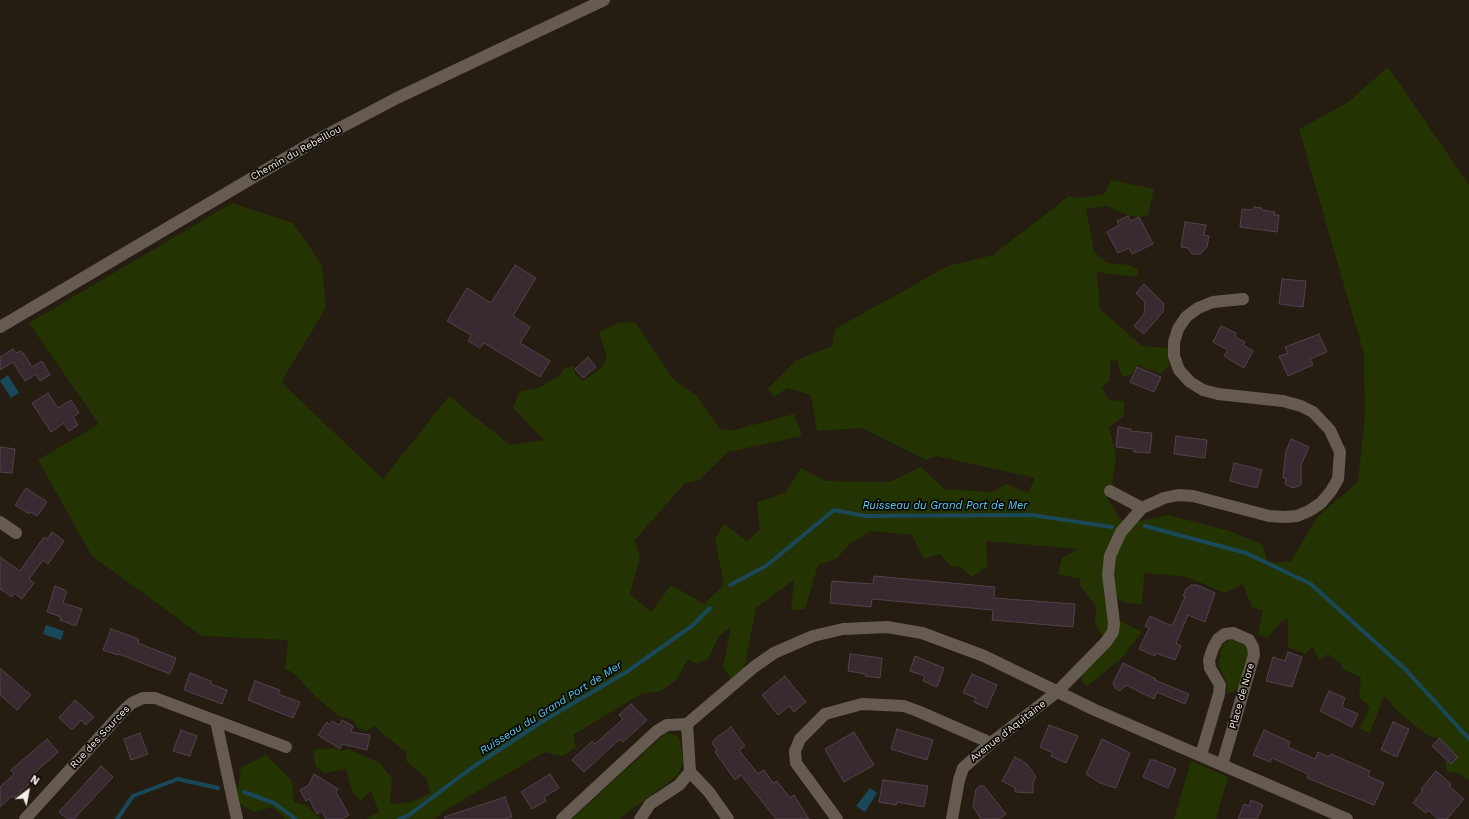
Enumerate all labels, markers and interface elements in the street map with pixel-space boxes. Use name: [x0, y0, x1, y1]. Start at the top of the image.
street label: Chemin du Rebeillou: [249, 123, 343, 183]
water label: Ruisseau du Grand Port de Mer: [862, 499, 1028, 513]
water label: Ruisseau du Grand Port de Mer: [477, 659, 625, 757]
street label: Place de Nore: [1227, 662, 1257, 730]
street label: Avenue d'Aquitaine: [968, 698, 1048, 764]
street label: Rue des Sources: [68, 703, 132, 771]
north arrow: [8, 771, 48, 811]
text: N: [28, 773, 42, 788]

